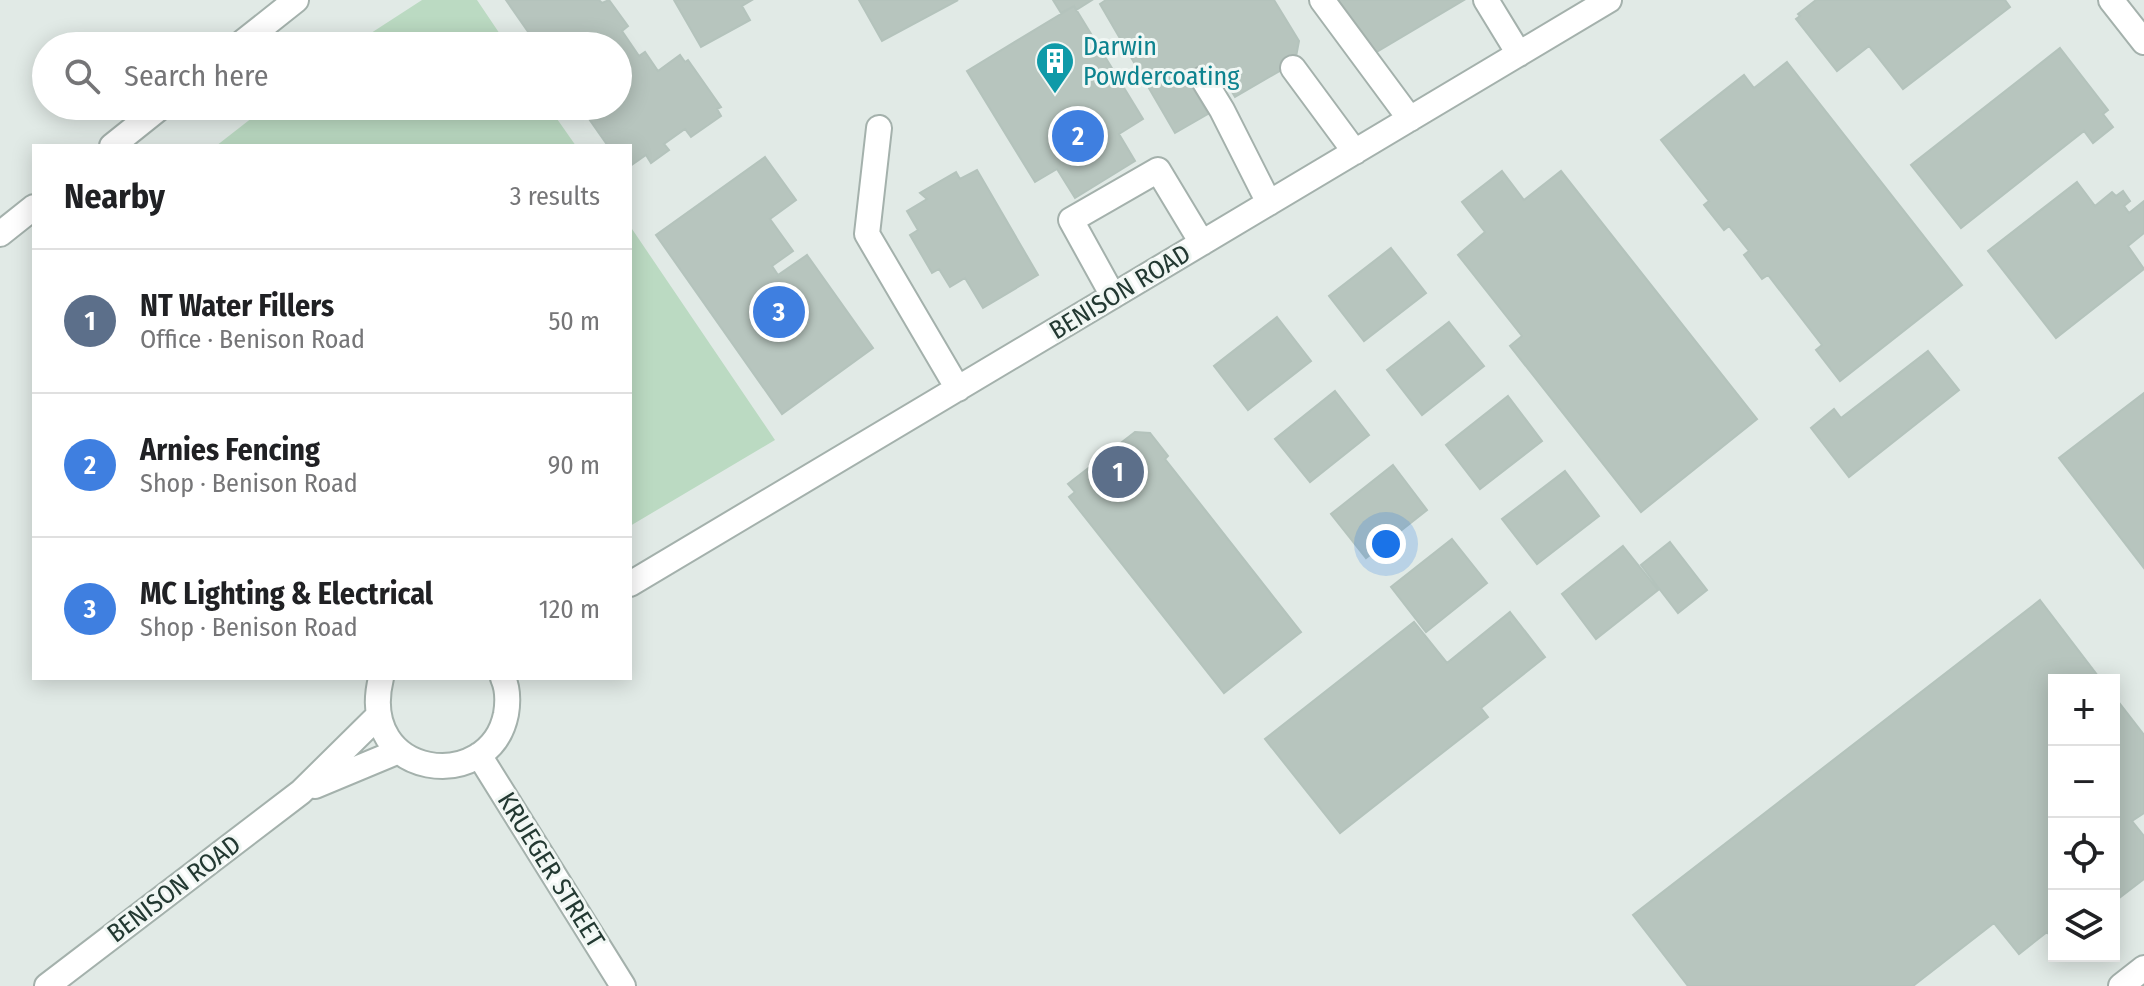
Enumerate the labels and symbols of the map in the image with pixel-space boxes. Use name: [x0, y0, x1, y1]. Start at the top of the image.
place label: Darwin Powdercoating: [1083, 31, 1240, 92]
building icon: Darwin Powdercoating: [1034, 40, 1076, 95]
pin: 2: [1052, 106, 1104, 166]
street label: BENISON ROAD: [1044, 238, 1196, 346]
pin: 3: [753, 282, 805, 342]
pin: 1: [1092, 442, 1144, 502]
your location: [1366, 524, 1406, 564]
street label: KRUEGER STREET: [491, 787, 611, 953]
street label: BENISON ROAD: [101, 829, 247, 949]

